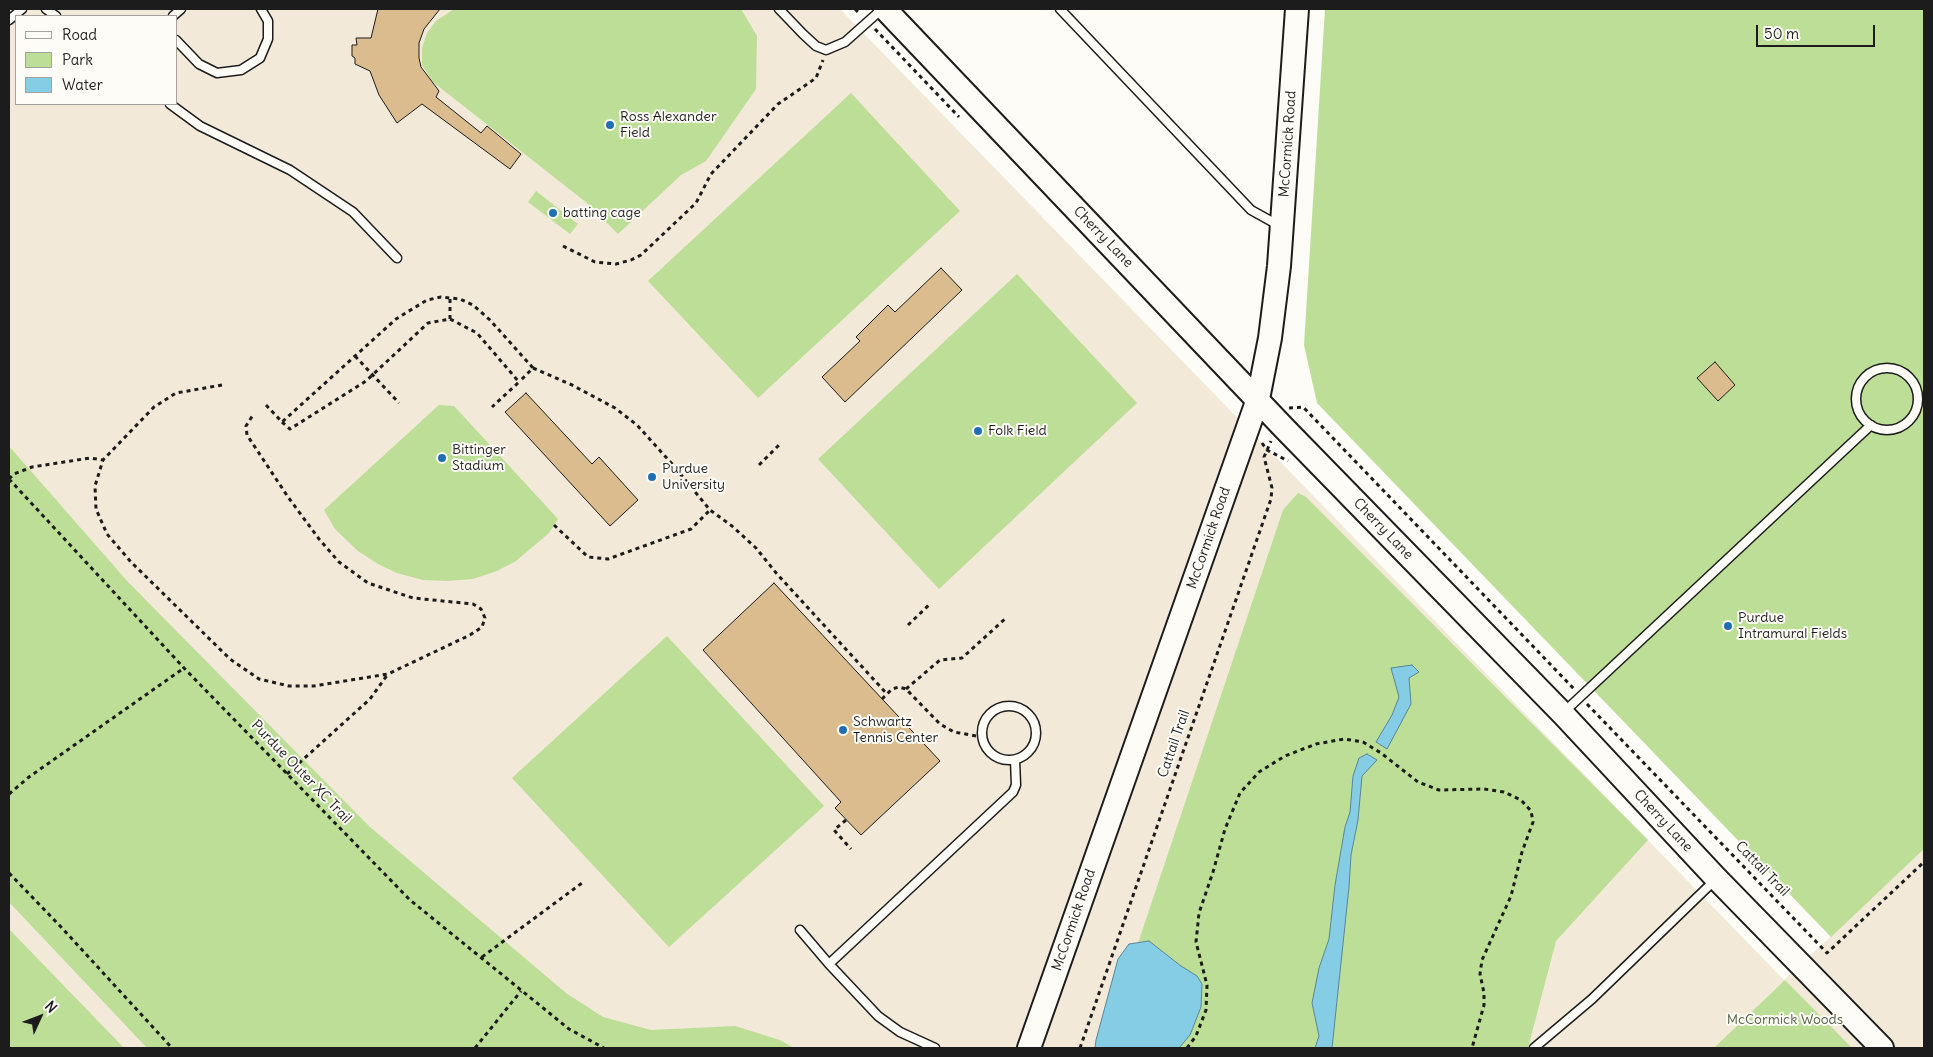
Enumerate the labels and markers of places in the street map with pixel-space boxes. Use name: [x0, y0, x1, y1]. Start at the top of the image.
place label: Ross Alexander Field: [620, 109, 717, 142]
marker: Ross Alexander Field: [604, 119, 616, 131]
place label: batting cage: [563, 205, 641, 221]
marker: batting cage: [547, 207, 559, 219]
place label: Folk Field: [988, 423, 1047, 439]
marker: Folk Field: [972, 425, 984, 437]
place label: Bittinger Stadium: [452, 442, 506, 474]
marker: Bittinger Stadium: [436, 452, 448, 464]
place label: Purdue University: [662, 461, 725, 494]
marker: Purdue University: [646, 471, 658, 483]
place label: Purdue Intramural Fields: [1738, 610, 1847, 642]
marker: Purdue Intramural Fields: [1722, 620, 1734, 632]
place label: Schwartz Tennis Center: [853, 714, 938, 746]
marker: Schwartz Tennis Center: [837, 724, 849, 736]

